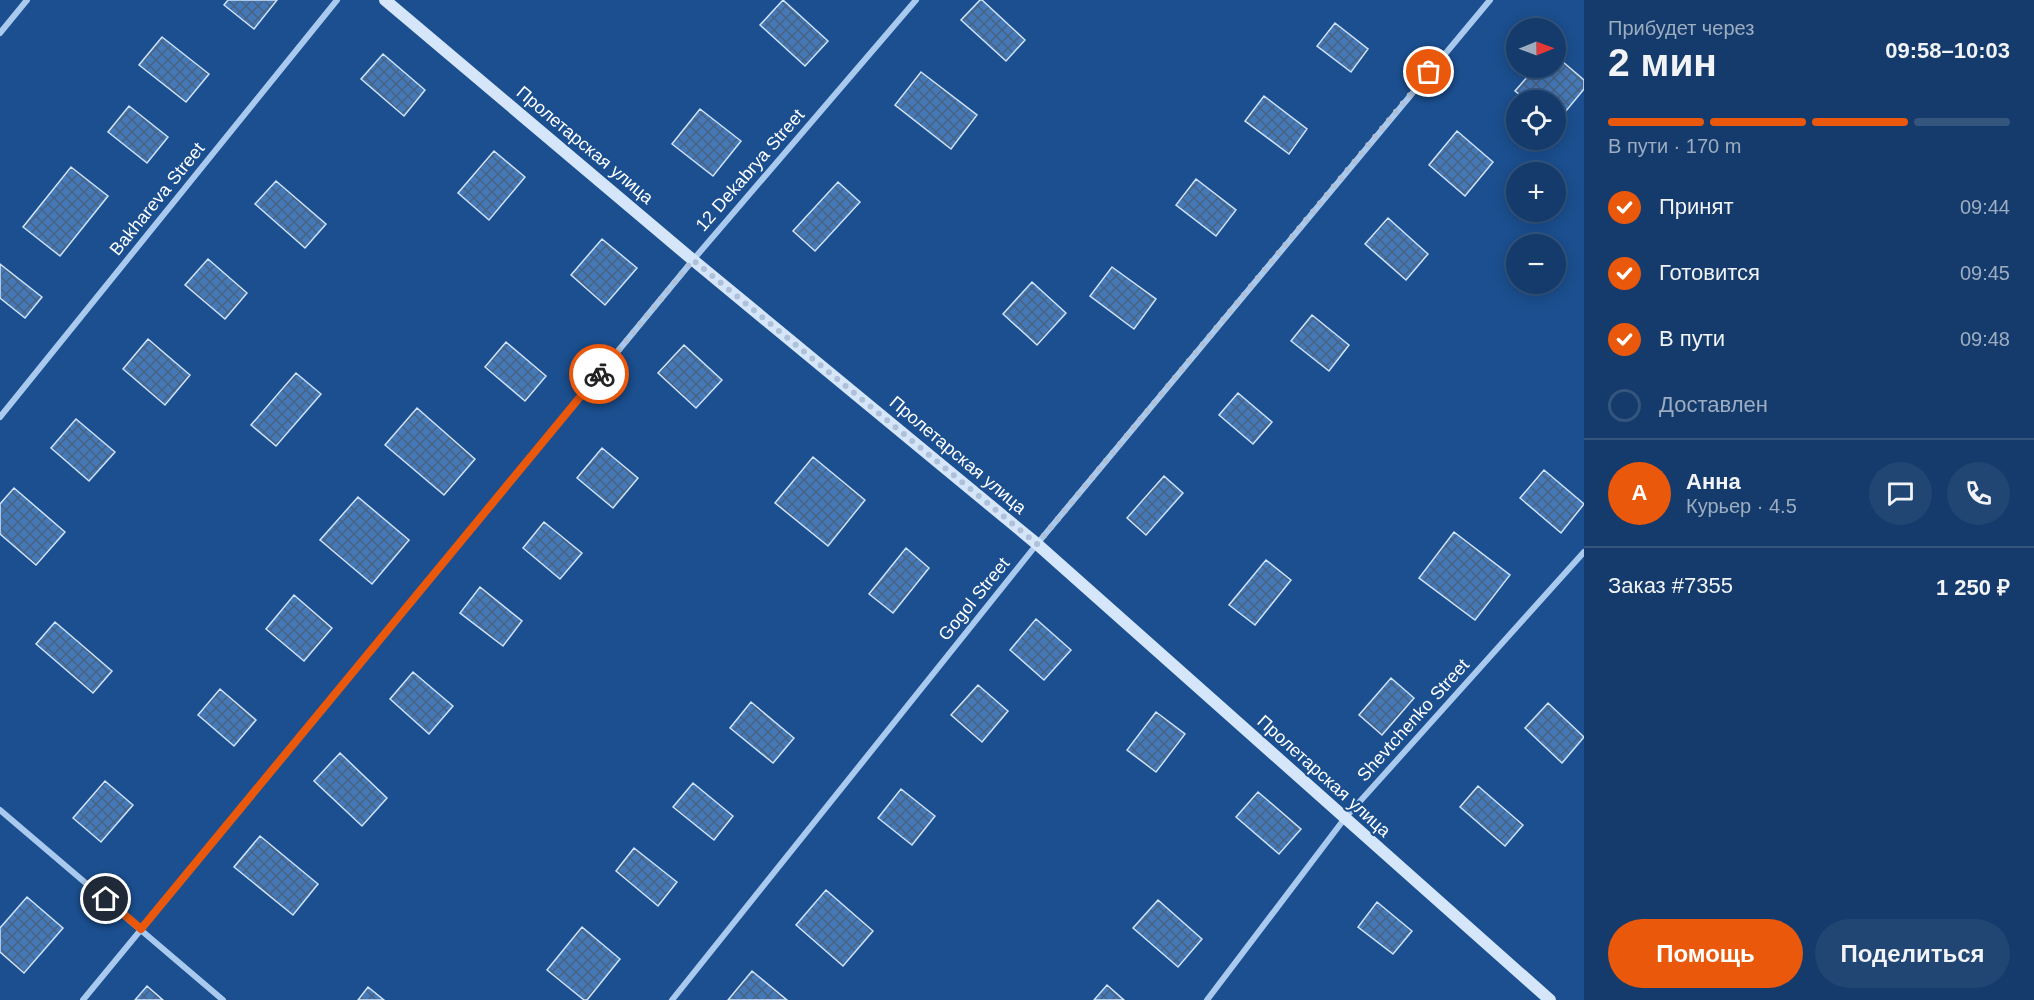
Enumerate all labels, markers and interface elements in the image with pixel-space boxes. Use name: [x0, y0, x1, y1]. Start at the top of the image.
text: Прибудет через: [1608, 17, 1754, 39]
north arrow: [1506, 18, 1566, 78]
map controls: [1506, 18, 1566, 294]
text: 09:58–10:03: [1885, 38, 2010, 63]
text: 2 мин: [1608, 41, 1717, 84]
pin: [1403, 46, 1454, 97]
icon: bag: [1412, 55, 1445, 88]
street label: Пролетарская улица: [513, 82, 658, 209]
button: locate: [1506, 90, 1566, 150]
street label: 12 Dekabrya Street: [692, 105, 808, 235]
text: В пути · 170 m: [1608, 135, 1741, 157]
street label: Bakhareva Street: [105, 139, 209, 259]
button: +: [1506, 162, 1566, 222]
icon: check: [1608, 191, 1641, 224]
text: Принят: [1659, 194, 1733, 219]
text: 09:44: [1960, 196, 2010, 218]
button: −: [1506, 234, 1566, 294]
icon: check: [1608, 257, 1641, 290]
text: Готовится: [1659, 260, 1760, 285]
text: 09:45: [1960, 262, 2010, 284]
icon: check: [1608, 323, 1641, 356]
text: В пути: [1659, 326, 1725, 351]
text: 09:48: [1960, 328, 2010, 350]
courier: [569, 344, 629, 404]
icon: bike: [583, 358, 616, 391]
street label: Пролетарская улица: [886, 392, 1031, 519]
text: Доставлен: [1659, 392, 1768, 417]
button: chat: [1869, 462, 1932, 525]
button: phone: [1947, 462, 2010, 525]
text: Анна: [1686, 469, 1741, 494]
text: А: [1632, 480, 1647, 505]
text: Курьер · 4.5: [1686, 495, 1797, 517]
street label: Gogol Street: [934, 553, 1014, 645]
text: Заказ #7355: [1608, 573, 1733, 598]
text: 1 250 ₽: [1936, 575, 2010, 600]
street label: Shevtchenko Street: [1353, 655, 1473, 785]
street label: Пролетарская улица: [1253, 711, 1395, 842]
pin: [80, 873, 131, 924]
icon: home: [89, 882, 122, 915]
button: Помощь: [1608, 919, 1803, 988]
button: Поделиться: [1815, 919, 2010, 988]

